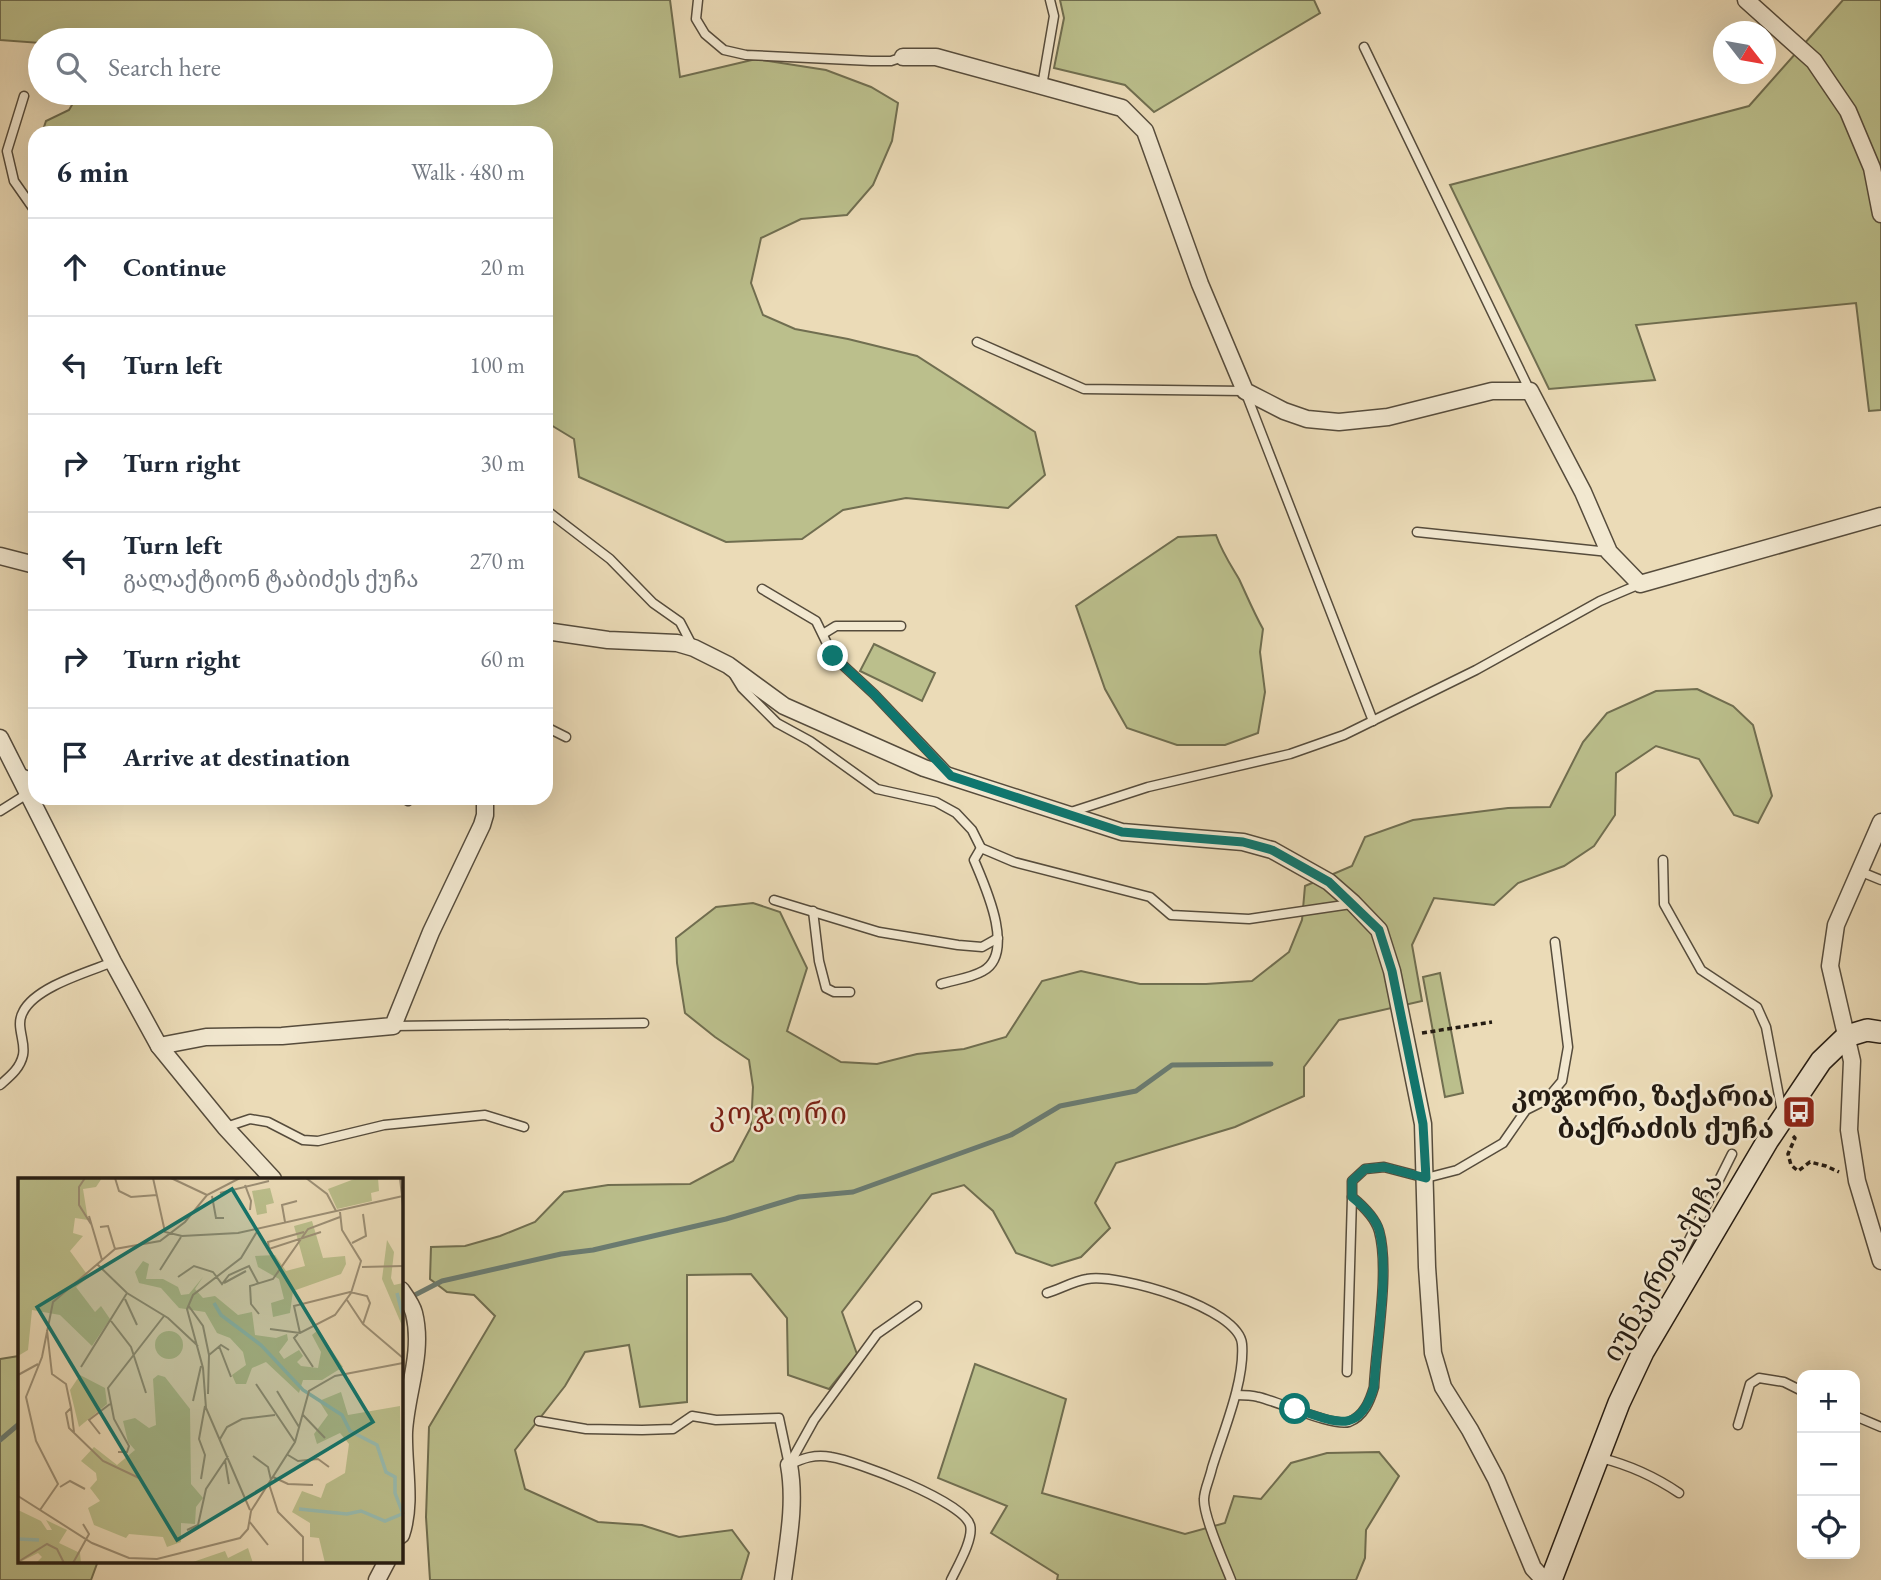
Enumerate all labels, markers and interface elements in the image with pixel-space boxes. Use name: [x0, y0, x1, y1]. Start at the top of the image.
north arrow: [1713, 21, 1776, 84]
search box: [28, 28, 553, 105]
icon: search: [52, 48, 90, 86]
text: Search here: [108, 50, 221, 84]
text: 6 min: [56, 152, 129, 191]
text: Walk · 480 m: [411, 157, 525, 187]
icon: ahead: [56, 248, 94, 286]
text: Continue: [123, 250, 226, 284]
text: 20 m: [480, 252, 525, 282]
icon: left: [56, 346, 94, 384]
text: Turn left: [123, 348, 222, 382]
text: 100 m: [469, 350, 525, 380]
icon: right: [56, 444, 94, 482]
text: Turn right: [123, 446, 241, 480]
text: 30 m: [480, 448, 525, 478]
text: Turn left: [123, 528, 222, 562]
icon: left: [56, 542, 94, 580]
text: 270 m: [469, 546, 525, 576]
text: გალაქტიონ ტაბიძეს ქუჩა: [123, 564, 418, 594]
icon: right: [56, 640, 94, 678]
route end: [817, 640, 848, 671]
text: Turn right: [123, 642, 241, 676]
text: 60 m: [480, 644, 525, 674]
icon: arrive: [56, 738, 94, 776]
text: Arrive at destination: [123, 740, 350, 774]
place label: კოჯორი, ზაქარია ბაქრაძის ქუჩა: [1511, 1078, 1774, 1146]
bus stop icon: კოჯორი, ზაქარია ბაქრაძის ქუჩა: [1780, 1093, 1818, 1131]
district label: კოჯორი: [709, 1094, 849, 1133]
street label: იუნკერთა ქუჩა: [1593, 1166, 1731, 1368]
inset map: [18, 1178, 402, 1562]
map controls: [1797, 1370, 1860, 1559]
button: +: [1797, 1370, 1860, 1433]
route start: [1279, 1393, 1310, 1424]
button: −: [1797, 1433, 1860, 1496]
button: locate: [1797, 1496, 1860, 1559]

